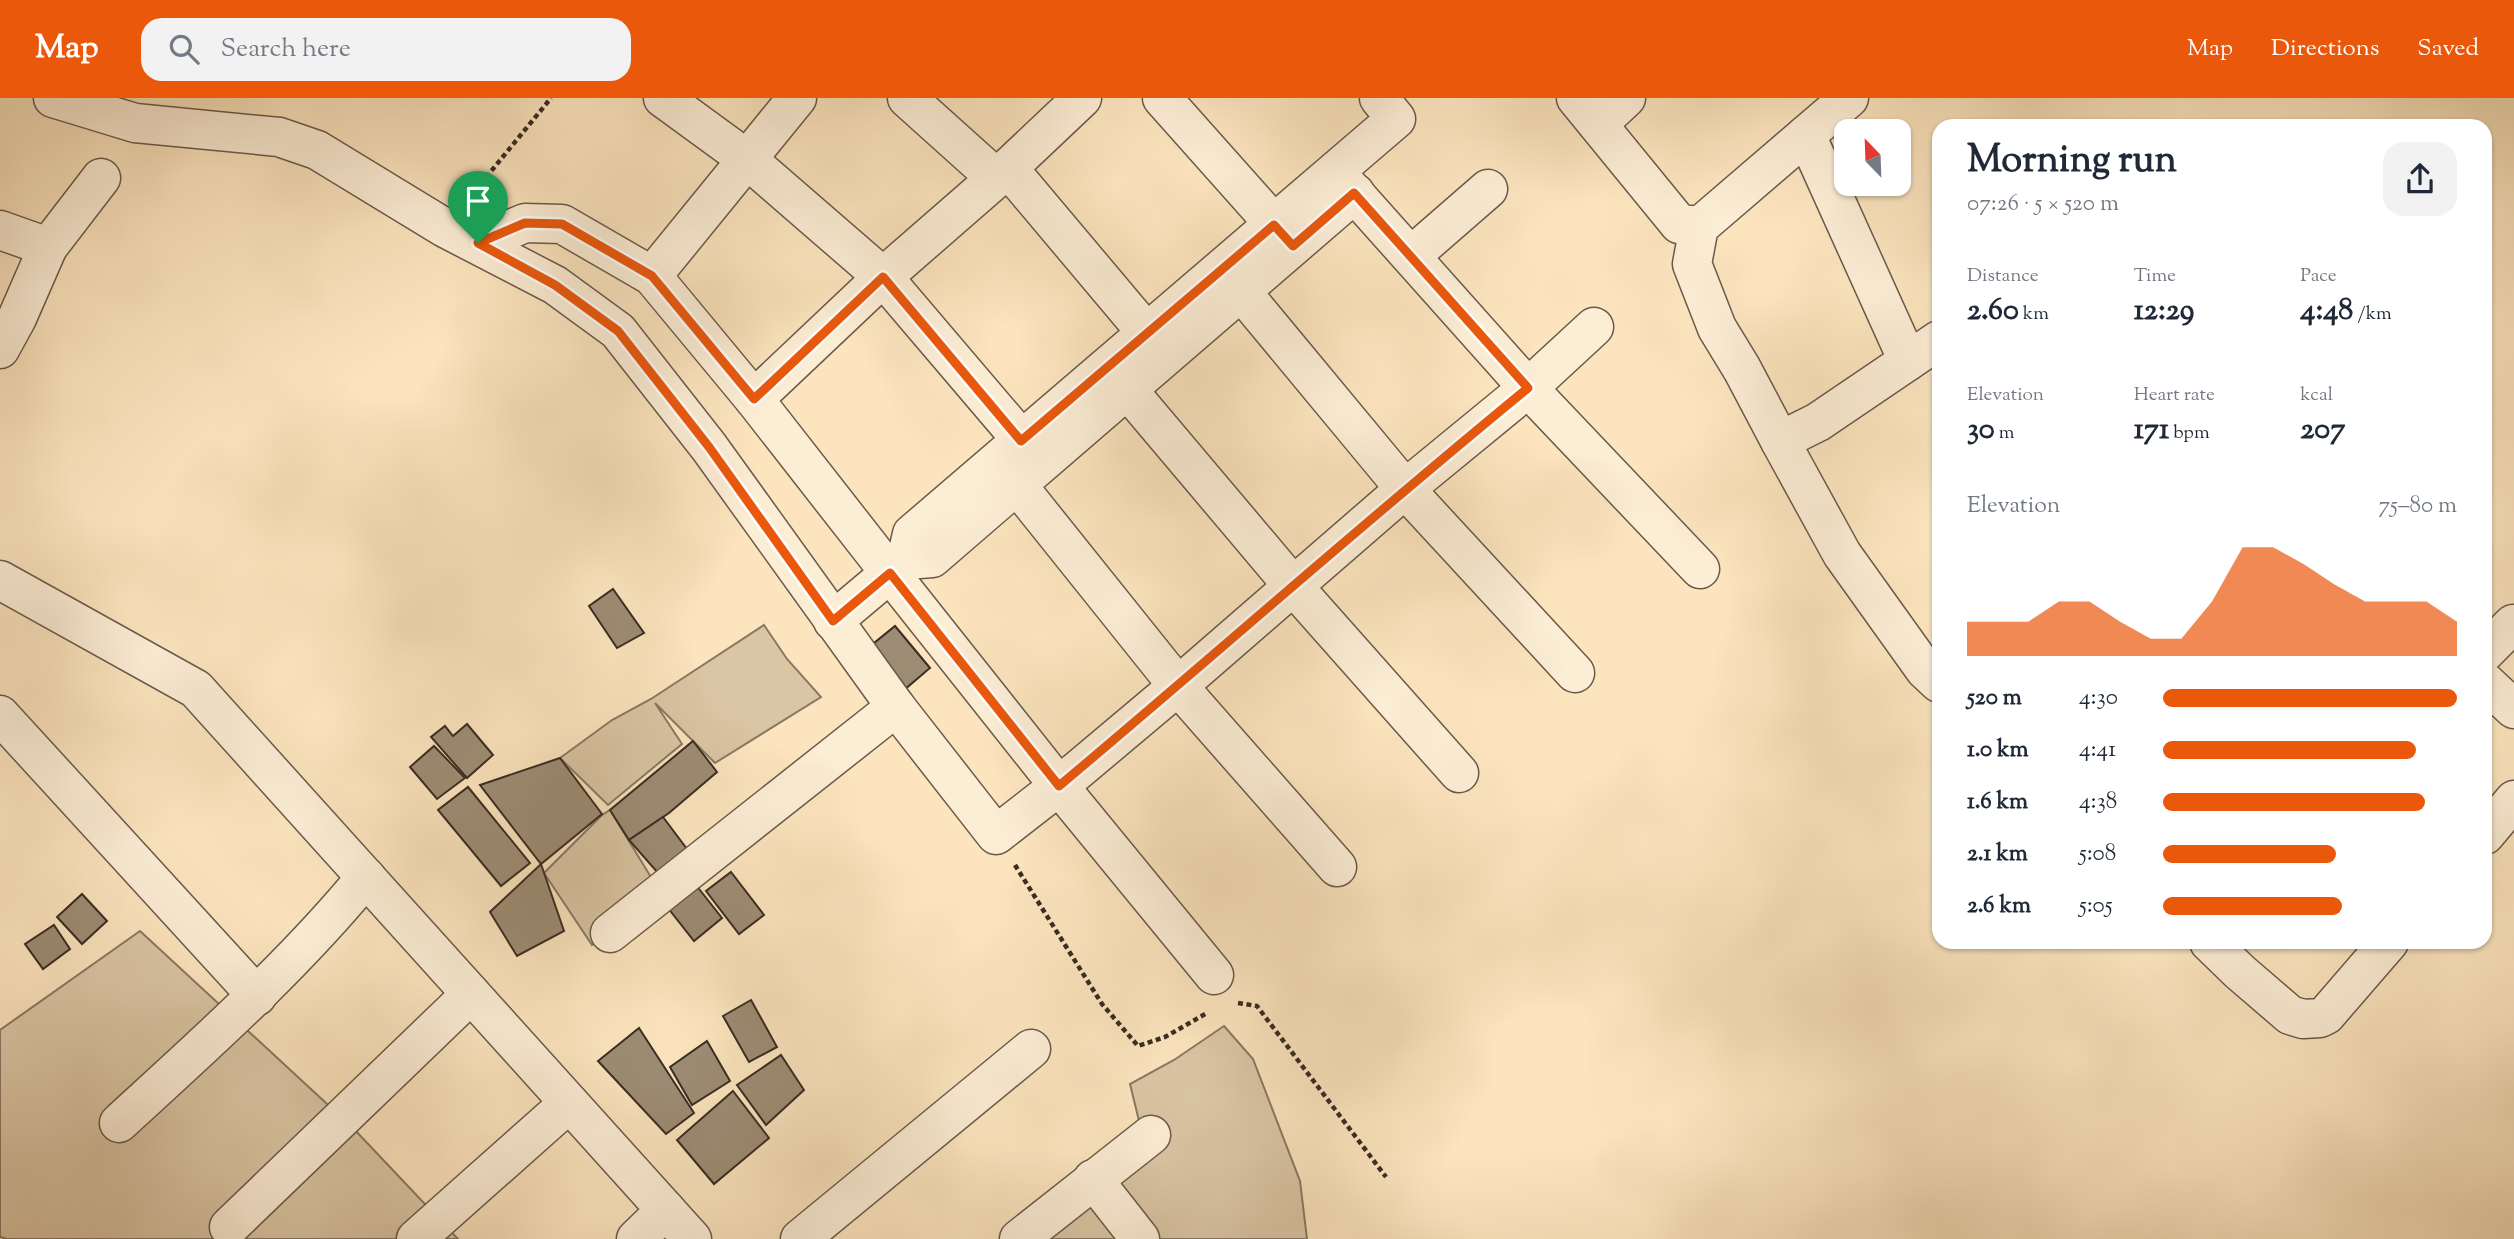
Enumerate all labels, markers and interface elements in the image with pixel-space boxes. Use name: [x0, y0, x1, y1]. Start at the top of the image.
search box: [141, 18, 631, 81]
text: Map: [35, 25, 99, 73]
icon: search: [165, 30, 203, 68]
text: Search here: [221, 31, 351, 68]
text: Map: [2187, 32, 2233, 66]
text: Directions: [2271, 32, 2379, 66]
text: Saved: [2417, 32, 2479, 66]
north arrow: [1834, 119, 1911, 196]
map controls: [1834, 119, 1911, 196]
text: Morning run: [1967, 135, 2177, 189]
button: share: [2383, 142, 2457, 216]
pin: [448, 171, 508, 243]
icon: arrive: [459, 182, 497, 220]
text: 07:26 · 5 × 520 m: [1967, 188, 2119, 221]
text: Distance: [1967, 263, 2039, 290]
text: Time: [2134, 263, 2176, 290]
text: Pace: [2300, 263, 2337, 290]
text: 2.60: [1967, 290, 2019, 333]
text: 12:29: [2134, 290, 2194, 333]
text: 4:48: [2300, 290, 2353, 333]
text: km: [2019, 301, 2049, 328]
text: /km: [2353, 301, 2392, 328]
text: Elevation: [1967, 382, 2044, 409]
text: Heart rate: [2134, 382, 2215, 409]
text: kcal: [2300, 382, 2333, 409]
text: 30: [1967, 409, 1995, 452]
text: 171: [2134, 409, 2169, 452]
text: 207: [2300, 409, 2345, 452]
text: m: [1995, 420, 2015, 447]
text: bpm: [2169, 420, 2210, 447]
text: Elevation: [1967, 490, 2060, 523]
text: 75–80 m: [2379, 490, 2457, 523]
text: 520 m: [1967, 682, 2022, 715]
text: 4:30: [2079, 682, 2118, 715]
text: 1.0 km: [1967, 734, 2029, 767]
text: 4:41: [2079, 734, 2116, 767]
text: 1.6 km: [1967, 786, 2028, 819]
text: 4:38: [2079, 786, 2117, 819]
text: 2.1 km: [1967, 838, 2028, 871]
text: 5:08: [2079, 838, 2116, 871]
text: 2.6 km: [1967, 890, 2031, 923]
text: 5:05: [2079, 890, 2113, 923]

